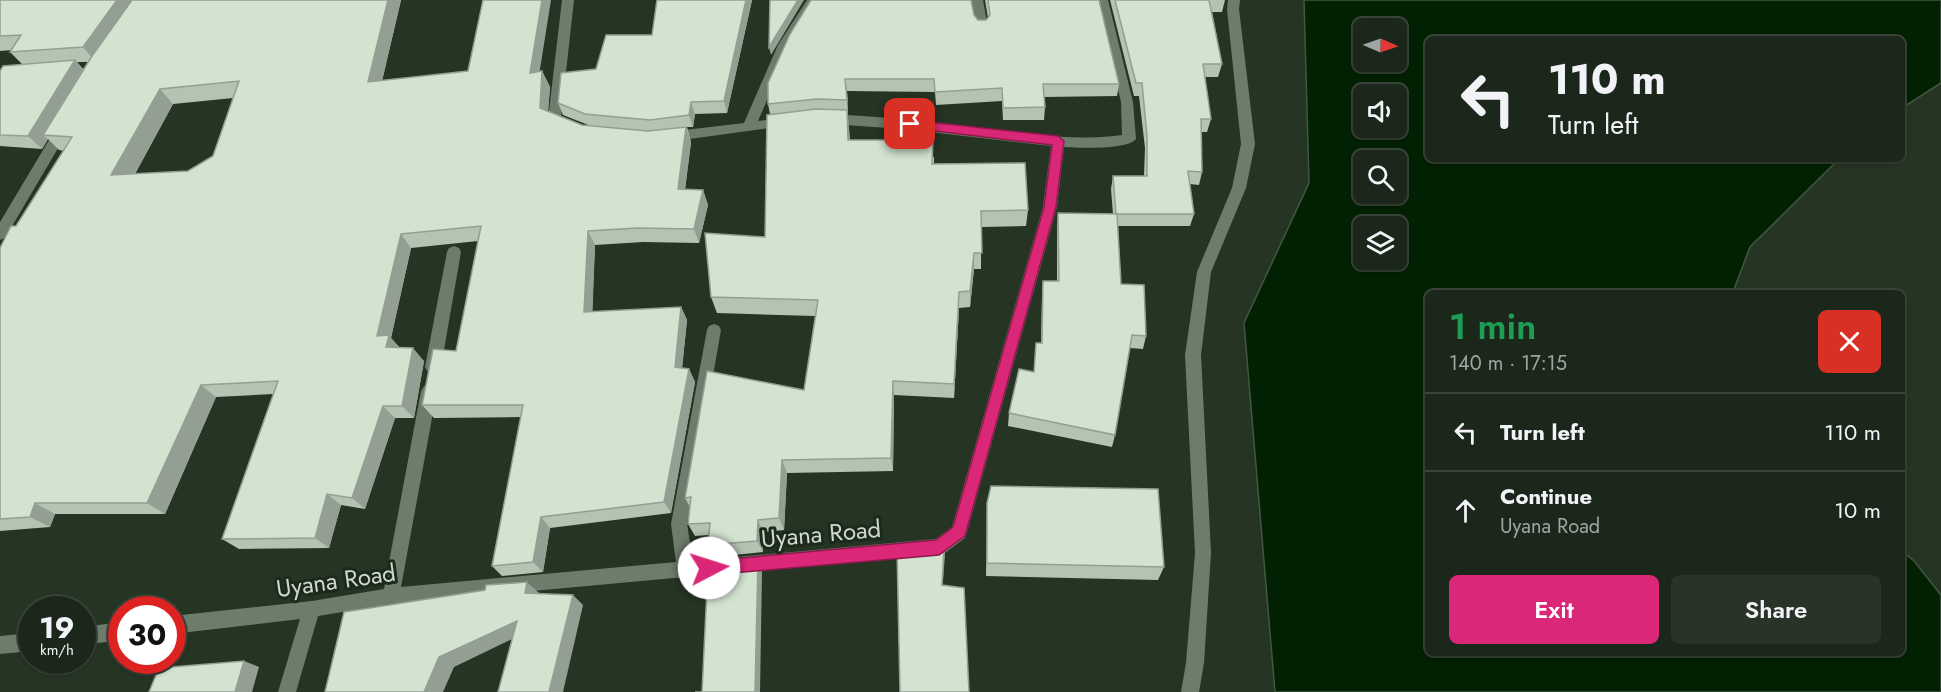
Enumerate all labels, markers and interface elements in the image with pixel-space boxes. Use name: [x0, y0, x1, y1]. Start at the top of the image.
north arrow: [1353, 18, 1407, 72]
map controls: [1353, 18, 1407, 270]
text: 110 m: [1548, 49, 1666, 110]
icon: left: [1449, 60, 1527, 138]
button: sound: [1353, 84, 1407, 138]
pin: [884, 98, 935, 149]
text: Turn left: [1548, 105, 1638, 144]
icon: arrive: [893, 107, 926, 140]
button: search: [1353, 150, 1407, 204]
button: layers: [1353, 216, 1407, 270]
text: 1 min: [1449, 300, 1536, 352]
button: close: [1818, 310, 1881, 373]
text: 140 m · 17:15: [1449, 349, 1567, 378]
icon: left: [1449, 416, 1482, 449]
text: Turn left: [1500, 416, 1585, 448]
text: 110 m: [1824, 416, 1881, 448]
text: Continue: [1500, 480, 1592, 512]
icon: ahead: [1449, 494, 1482, 527]
text: 10 m: [1834, 494, 1881, 526]
street label: Uyana Road: [760, 511, 882, 556]
text: Uyana Road: [1500, 512, 1600, 541]
position arrow: [677, 536, 741, 600]
street label: Uyana Road: [274, 555, 398, 606]
button: Exit: [1449, 575, 1659, 644]
button: Share: [1671, 575, 1881, 644]
speed limit sign: 30: [108, 596, 186, 674]
text: 19: [39, 606, 75, 649]
text: km/h: [40, 639, 74, 661]

